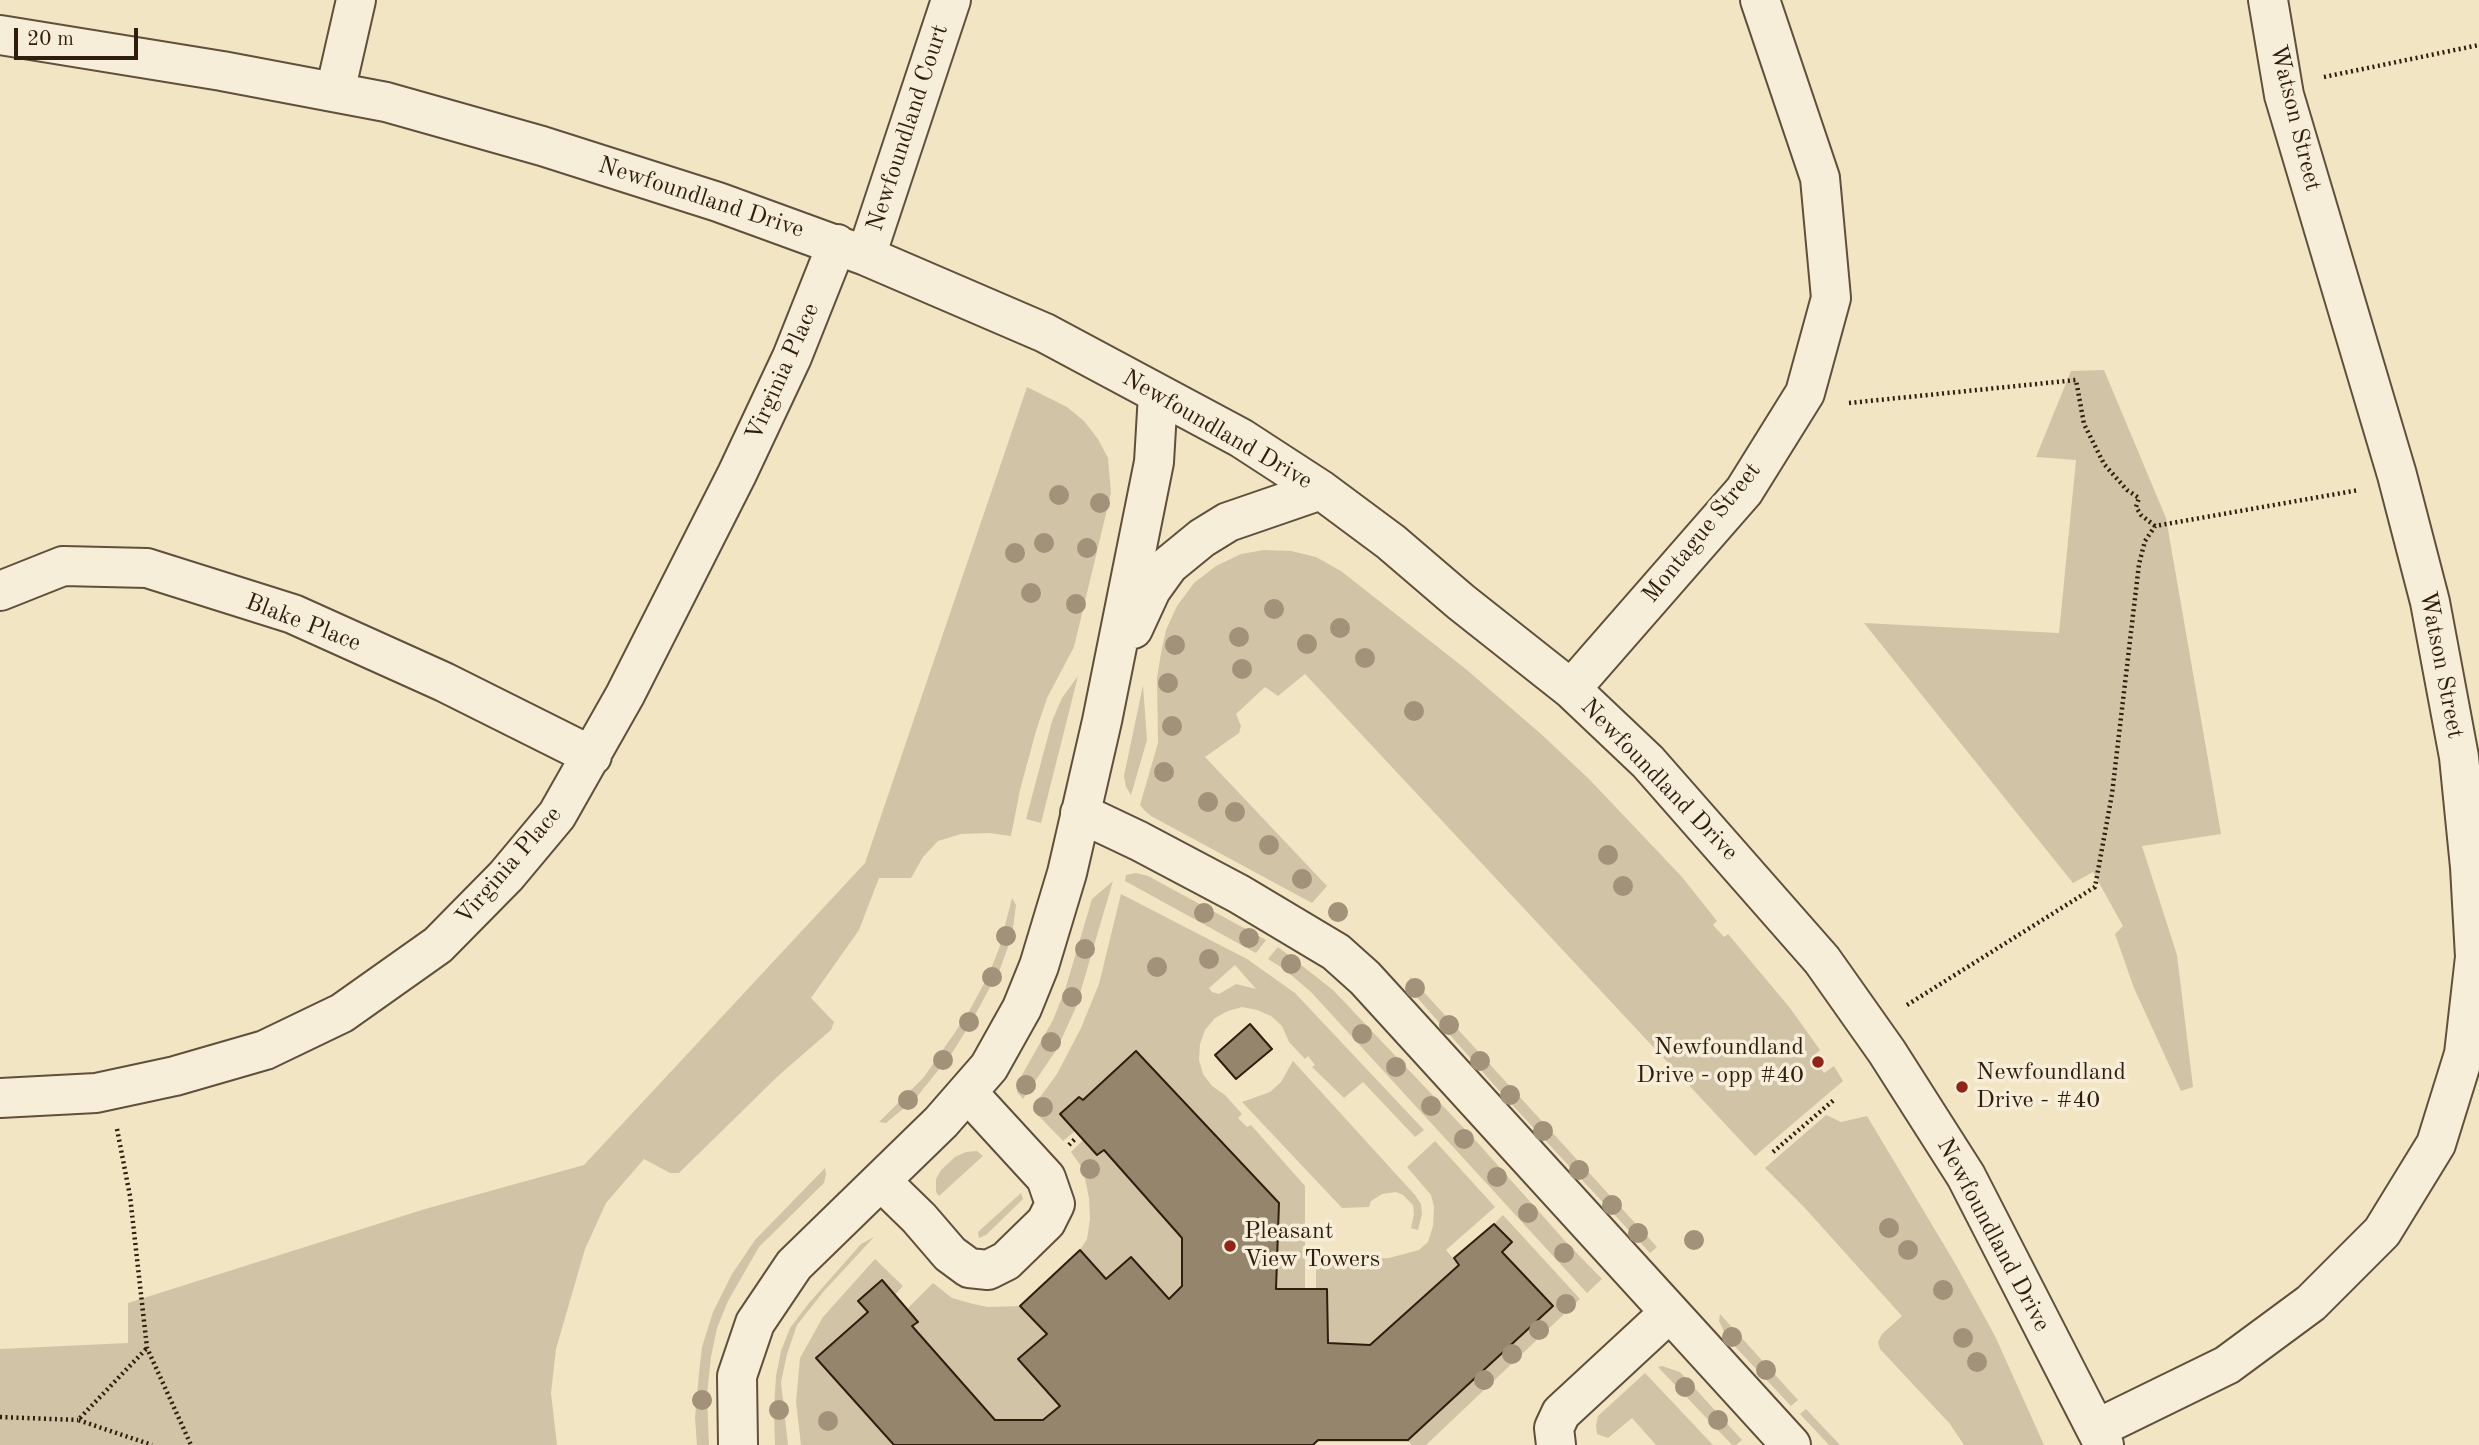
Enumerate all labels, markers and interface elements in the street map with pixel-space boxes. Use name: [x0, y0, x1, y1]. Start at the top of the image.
scale bar: [18, 14, 142, 58]
street label: Newfoundland Court: [861, 21, 955, 235]
text: 20 m: [27, 29, 74, 50]
street label: Watson Street: [2263, 42, 2327, 194]
street label: Newfoundland Drive: [595, 151, 807, 245]
street label: Virginia Place: [740, 299, 826, 445]
street label: Newfoundland Drive: [1117, 364, 1317, 496]
street label: Montague Street: [1637, 457, 1767, 609]
street label: Blake Place: [241, 588, 365, 658]
street label: Watson Street: [2413, 589, 2469, 741]
street label: Newfoundland Drive: [1574, 693, 1744, 867]
street label: Virginia Place: [450, 801, 568, 931]
place label: Newfoundland Drive - opp #40: [1636, 1034, 1804, 1090]
marker: Newfoundland Drive - opp #40: [1810, 1054, 1826, 1070]
place label: Newfoundland Drive - #40: [1976, 1059, 2126, 1115]
marker: Newfoundland Drive - #40: [1954, 1079, 1970, 1095]
street label: Newfoundland Drive: [1930, 1134, 2056, 1336]
place label: Pleasant View Towers: [1244, 1218, 1380, 1274]
marker: Pleasant View Towers: [1222, 1238, 1238, 1254]

